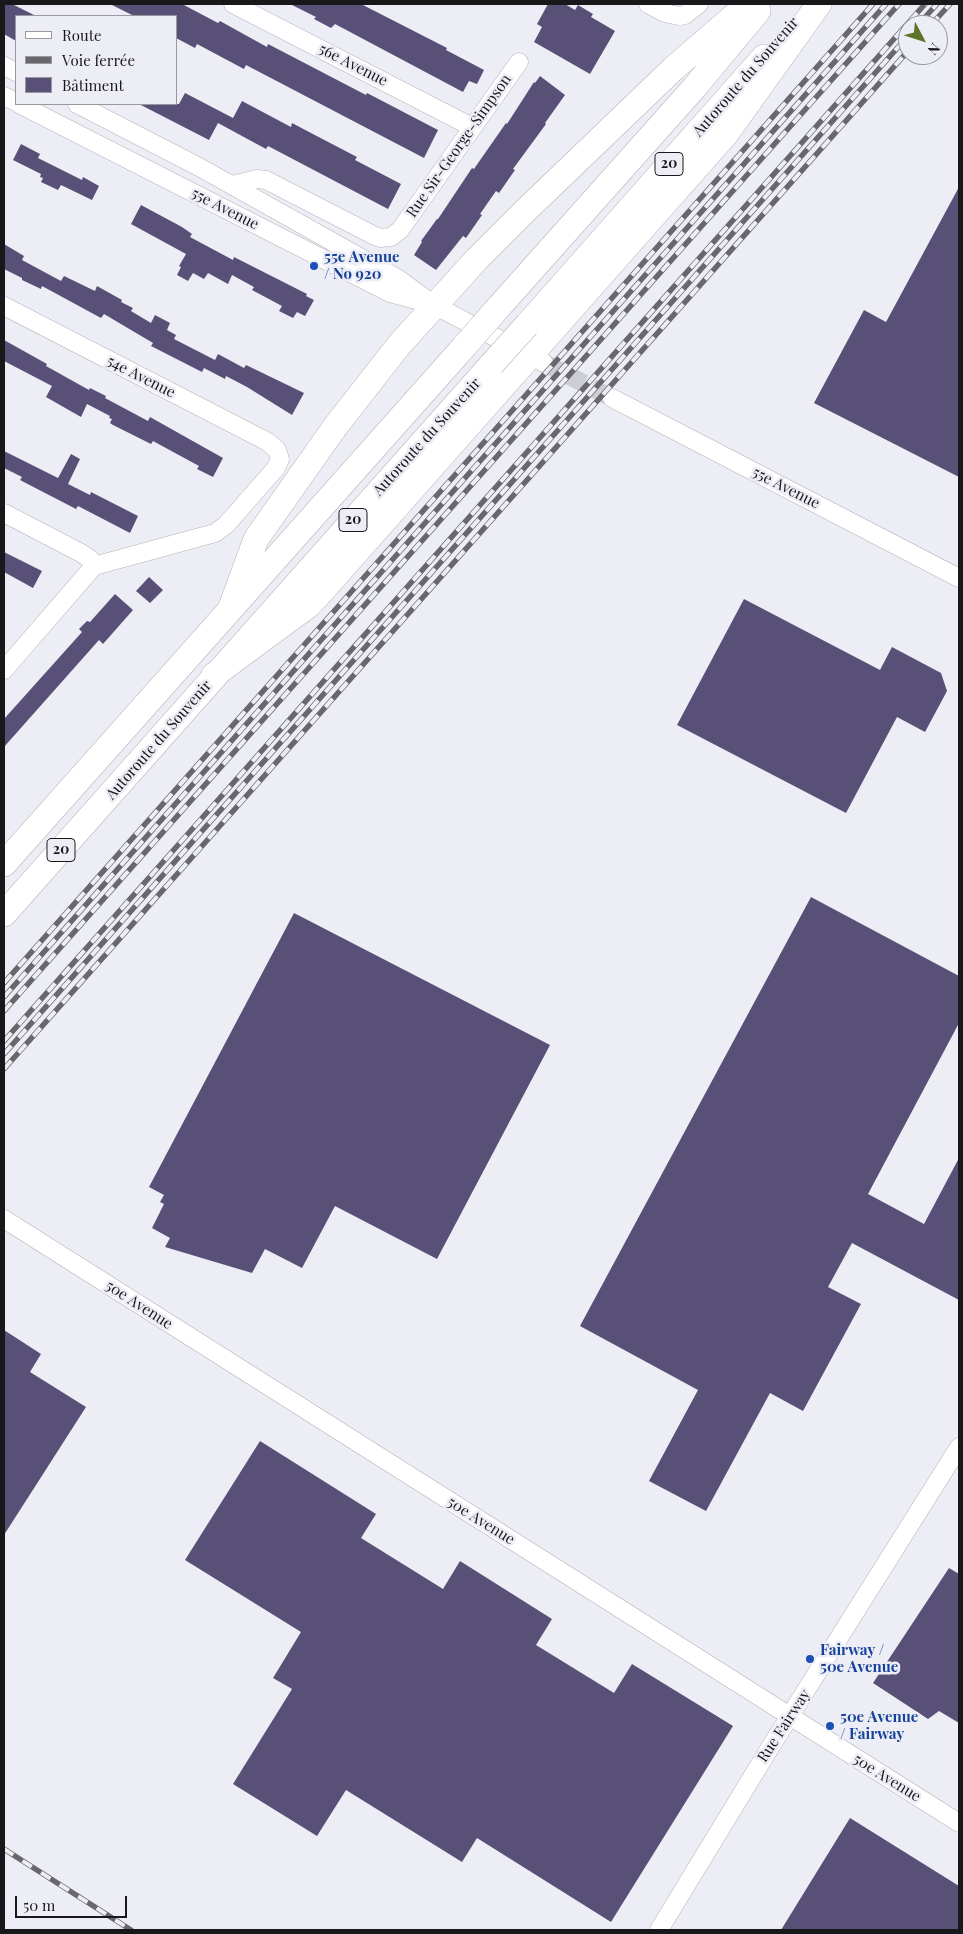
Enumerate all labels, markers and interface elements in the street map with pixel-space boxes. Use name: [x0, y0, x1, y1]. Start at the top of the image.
street label: Autoroute du Souvenir: [689, 14, 803, 140]
legend: [15, 15, 178, 105]
north arrow: [898, 15, 948, 65]
text: Route: [62, 25, 102, 45]
text: N: [924, 39, 945, 59]
street label: 56e Avenue: [316, 40, 390, 90]
text: Voie ferrée: [62, 50, 135, 70]
street label: Rue Sir-George-Simpson: [403, 71, 515, 221]
text: Bâtiment: [62, 75, 124, 95]
road number: 20: [655, 152, 683, 175]
street label: 55e Avenue: [188, 184, 262, 234]
place label: 55e Avenue / No 920: [324, 248, 400, 283]
marker: 55e Avenue / No 920: [308, 260, 320, 272]
street label: 54e Avenue: [104, 352, 178, 402]
street label: Autoroute du Souvenir: [369, 374, 485, 500]
street label: 55e Avenue: [749, 463, 823, 513]
road number: 20: [339, 508, 367, 532]
street label: Autoroute du Souvenir: [102, 677, 216, 803]
road number: 20: [47, 838, 75, 862]
street label: 50e Avenue: [102, 1277, 176, 1333]
street label: 50e Avenue: [444, 1493, 518, 1549]
place label: Fairway / 50e Avenue: [820, 1641, 898, 1676]
marker: Fairway / 50e Avenue: [804, 1653, 816, 1665]
street label: Rue Fairway: [754, 1686, 814, 1766]
place label: 50e Avenue / Fairway: [840, 1708, 918, 1743]
marker: 50e Avenue / Fairway: [824, 1720, 836, 1732]
street label: 50e Avenue: [850, 1750, 924, 1806]
scale bar: [18, 1886, 130, 1918]
text: 50 m: [23, 1895, 55, 1915]

